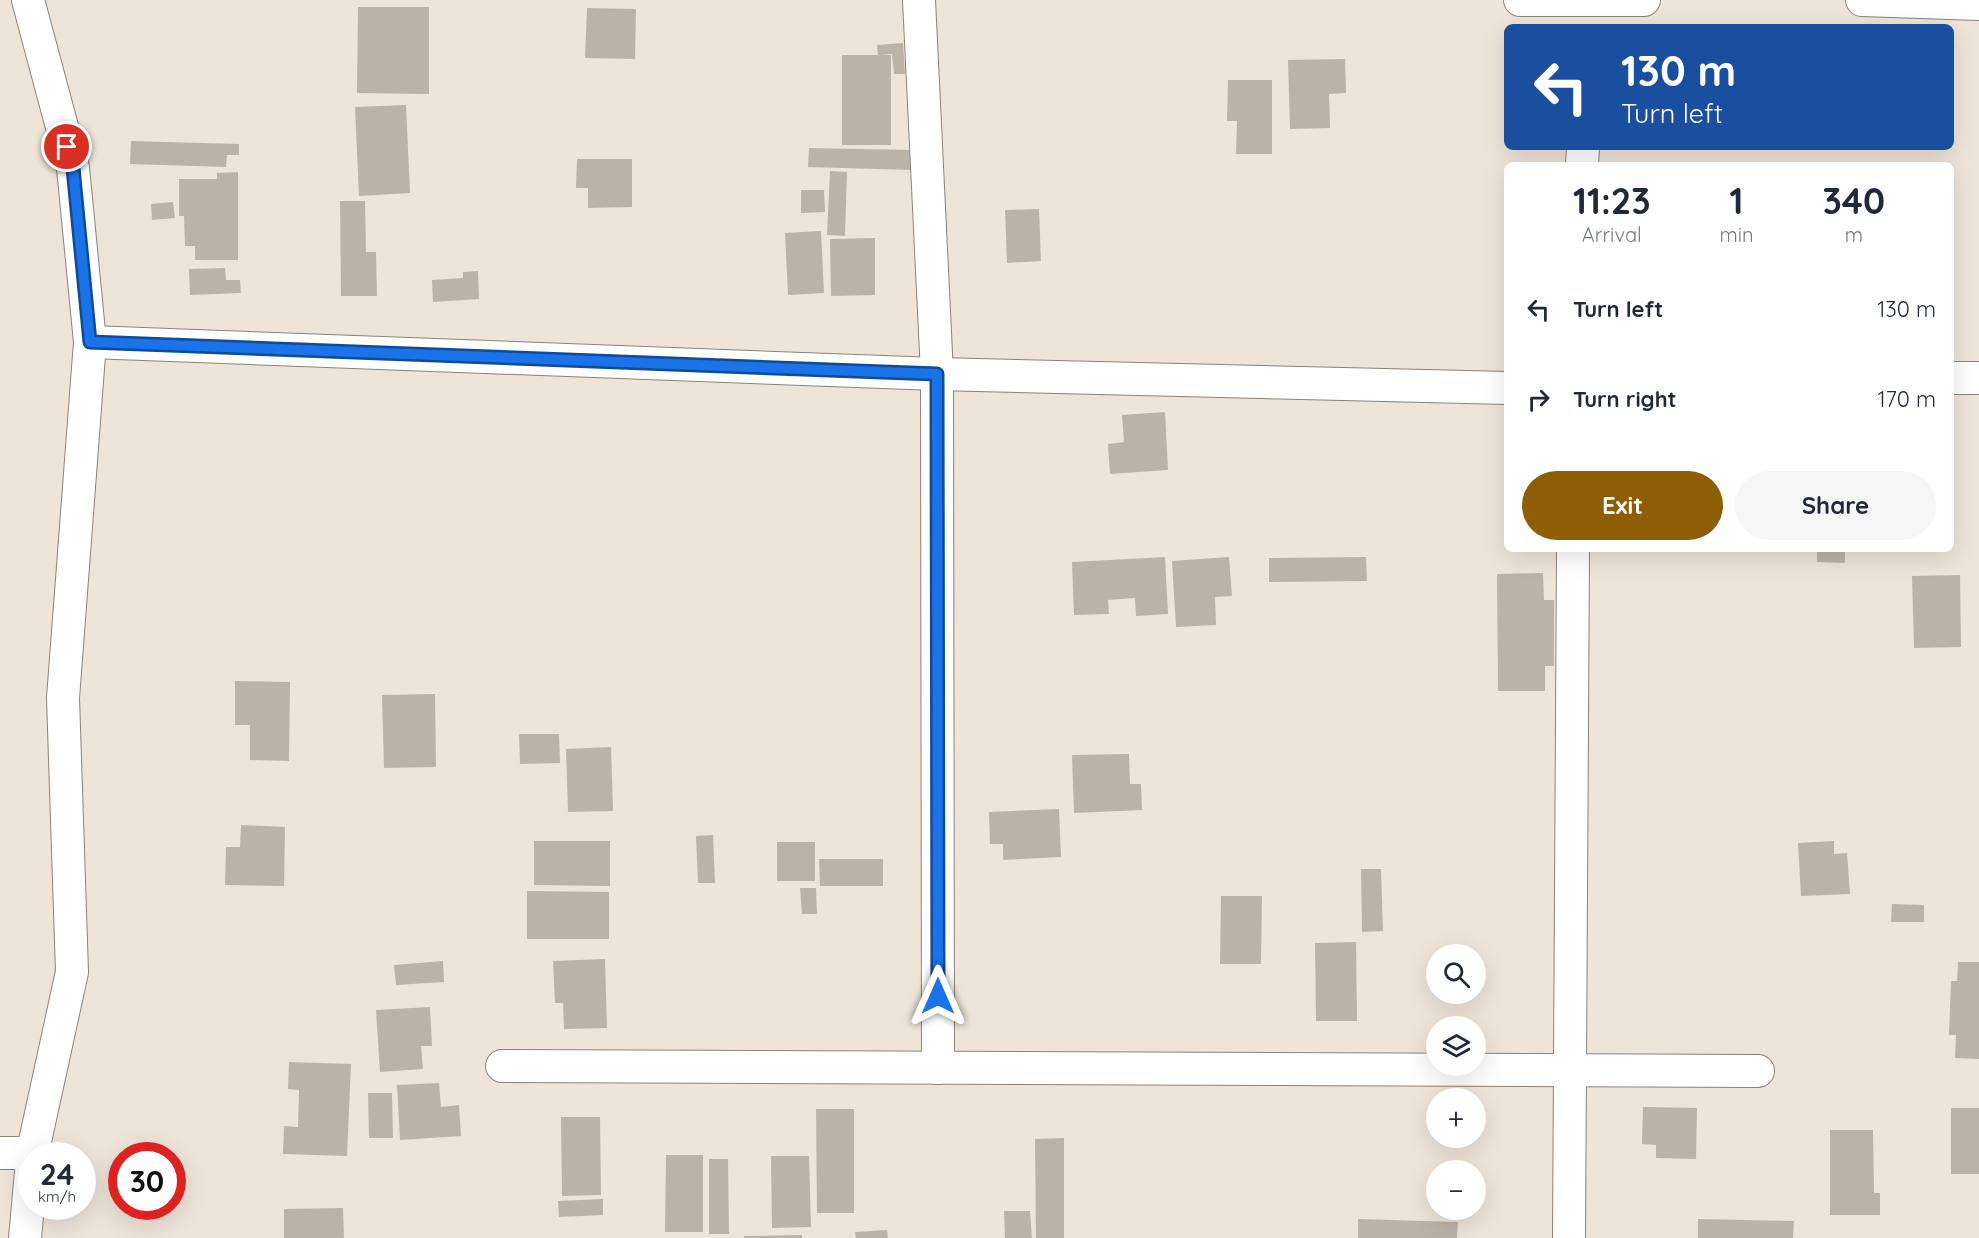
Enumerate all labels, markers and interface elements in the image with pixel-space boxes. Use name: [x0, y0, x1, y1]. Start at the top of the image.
text: 130 m: [1621, 44, 1736, 97]
icon: left: [1522, 48, 1600, 126]
text: Turn left: [1621, 96, 1723, 130]
pin: [41, 121, 92, 172]
icon: arrive: [50, 130, 83, 163]
text: 11:23: [1573, 178, 1651, 223]
text: 1: [1730, 178, 1744, 223]
text: 340: [1822, 178, 1885, 223]
text: Arrival: [1582, 222, 1642, 247]
text: min: [1719, 222, 1754, 247]
text: m: [1845, 222, 1863, 247]
icon: left: [1522, 293, 1555, 326]
text: Turn left: [1573, 295, 1663, 323]
text: 130 m: [1877, 295, 1936, 323]
icon: right: [1522, 383, 1555, 416]
text: Turn right: [1573, 385, 1677, 413]
text: 170 m: [1877, 385, 1936, 413]
button: Exit: [1522, 471, 1723, 540]
button: Share: [1735, 471, 1936, 540]
map controls: [1426, 944, 1486, 1220]
button: search: [1426, 944, 1486, 1004]
position arrow: [906, 964, 970, 1028]
button: layers: [1426, 1016, 1486, 1076]
button: +: [1426, 1088, 1486, 1148]
speed limit sign: 30: [108, 1142, 186, 1220]
text: 24: [40, 1155, 74, 1193]
button: −: [1426, 1160, 1486, 1220]
text: km/h: [38, 1187, 76, 1206]

